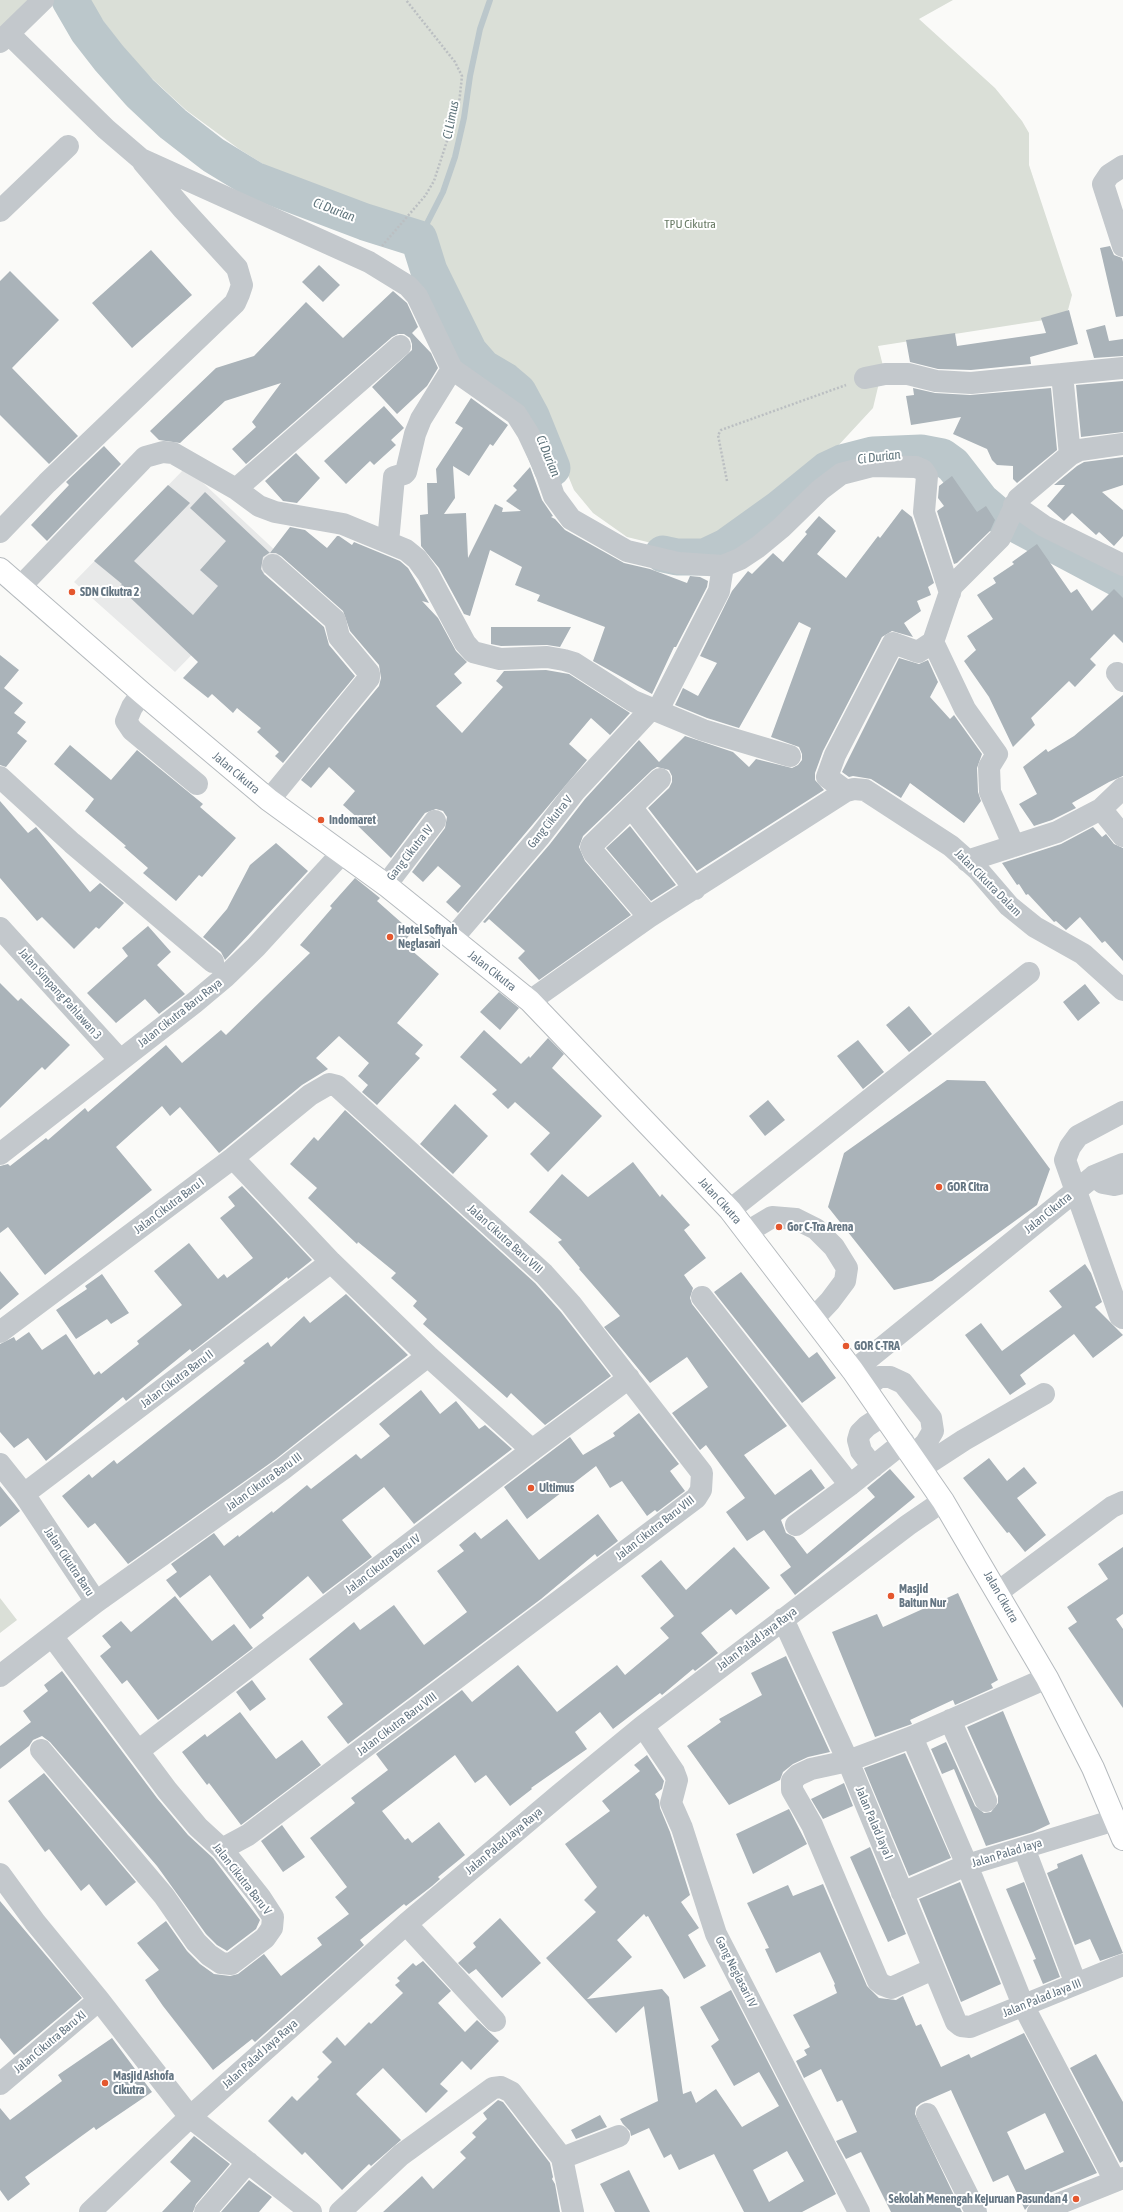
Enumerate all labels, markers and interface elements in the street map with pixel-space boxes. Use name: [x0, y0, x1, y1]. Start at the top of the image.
water label: Ci Limus: [440, 99, 462, 141]
water label: Ci Durian: [311, 195, 357, 225]
park label: TPU Cikutra: [664, 217, 716, 231]
water label: Ci Durian: [533, 433, 563, 479]
water label: Ci Durian: [857, 447, 901, 467]
place label: SDN Cikutra 2: [80, 585, 139, 599]
marker: SDN Cikutra 2: [67, 587, 77, 597]
street label: Jalan Cikutra: [209, 749, 263, 797]
street label: Gang Cikutra V: [524, 793, 576, 851]
place label: Indomaret: [329, 813, 376, 827]
marker: Indomaret: [316, 815, 326, 825]
street label: Gang Cikutra IV: [384, 822, 436, 884]
street label: Jalan Cikutra Dalam: [952, 847, 1024, 919]
place label: Hotel Sofiyah Neglasari: [398, 923, 457, 951]
marker: Hotel Sofiyah Neglasari: [385, 932, 395, 942]
street label: Jalan Simpang Pahlawan 3: [15, 946, 105, 1042]
street label: Jalan Cikutra: [465, 948, 519, 994]
street label: Jalan Cikutra Baru Raya: [135, 976, 225, 1050]
street label: Jalan Cikutra Baru I: [131, 1175, 207, 1237]
street label: Jalan Cikutra: [696, 1175, 744, 1227]
place label: GOR Citra: [947, 1180, 989, 1194]
marker: GOR Citra: [934, 1182, 944, 1192]
street label: Jalan Cikutra: [1021, 1189, 1075, 1237]
street label: Jalan Cikutra Baru VIII: [464, 1201, 546, 1277]
place label: Gor C-Tra Arena: [787, 1220, 853, 1234]
marker: Gor C-Tra Arena: [774, 1222, 784, 1232]
place label: GOR C-TRA: [854, 1339, 900, 1353]
marker: GOR C-TRA: [841, 1341, 851, 1351]
street label: Jalan Cikutra Baru II: [138, 1347, 216, 1411]
street label: Jalan Cikutra Baru III: [223, 1450, 305, 1514]
place label: Ultimus: [539, 1481, 574, 1495]
marker: Ultimus: [526, 1483, 536, 1493]
street label: Jalan Cikutra Baru VIII: [613, 1493, 697, 1563]
street label: Jalan Cikutra Baru: [41, 1525, 97, 1599]
street label: Jalan Cikutra Baru IV: [343, 1531, 423, 1597]
street label: Jalan Cikutra: [980, 1569, 1022, 1625]
place label: Masjid Baitun Nur: [899, 1582, 946, 1610]
marker: Masjid Baitun Nur: [886, 1591, 896, 1601]
street label: Jalan Palad Jaya Raya: [714, 1604, 800, 1674]
street label: Jalan Cikutra Baru VIII: [354, 1689, 440, 1759]
street label: Jalan Palad Jaya I: [852, 1785, 896, 1861]
street label: Jalan Palad Jaya Raya: [462, 1804, 546, 1878]
street label: Jalan Palad Jaya: [970, 1835, 1044, 1871]
street label: Jalan Cikutra Baru V: [210, 1840, 274, 1918]
street label: Gang Neglasari IV: [712, 1934, 760, 2010]
street label: Jalan Palad Jaya III: [1001, 1976, 1083, 2020]
street label: Jalan Cikutra Baru XI: [11, 2008, 89, 2076]
street label: Jalan Palad Jaya Raya: [219, 2016, 301, 2092]
place label: Masjid Ashofa Cikutra: [113, 2069, 174, 2097]
marker: Masjid Ashofa Cikutra: [100, 2078, 110, 2088]
place label: Sekolah Menengah Kejuruan Pasundan 4: [889, 2192, 1068, 2206]
marker: Sekolah Menengah Kejuruan Pasundan 4: [1071, 2194, 1081, 2204]

